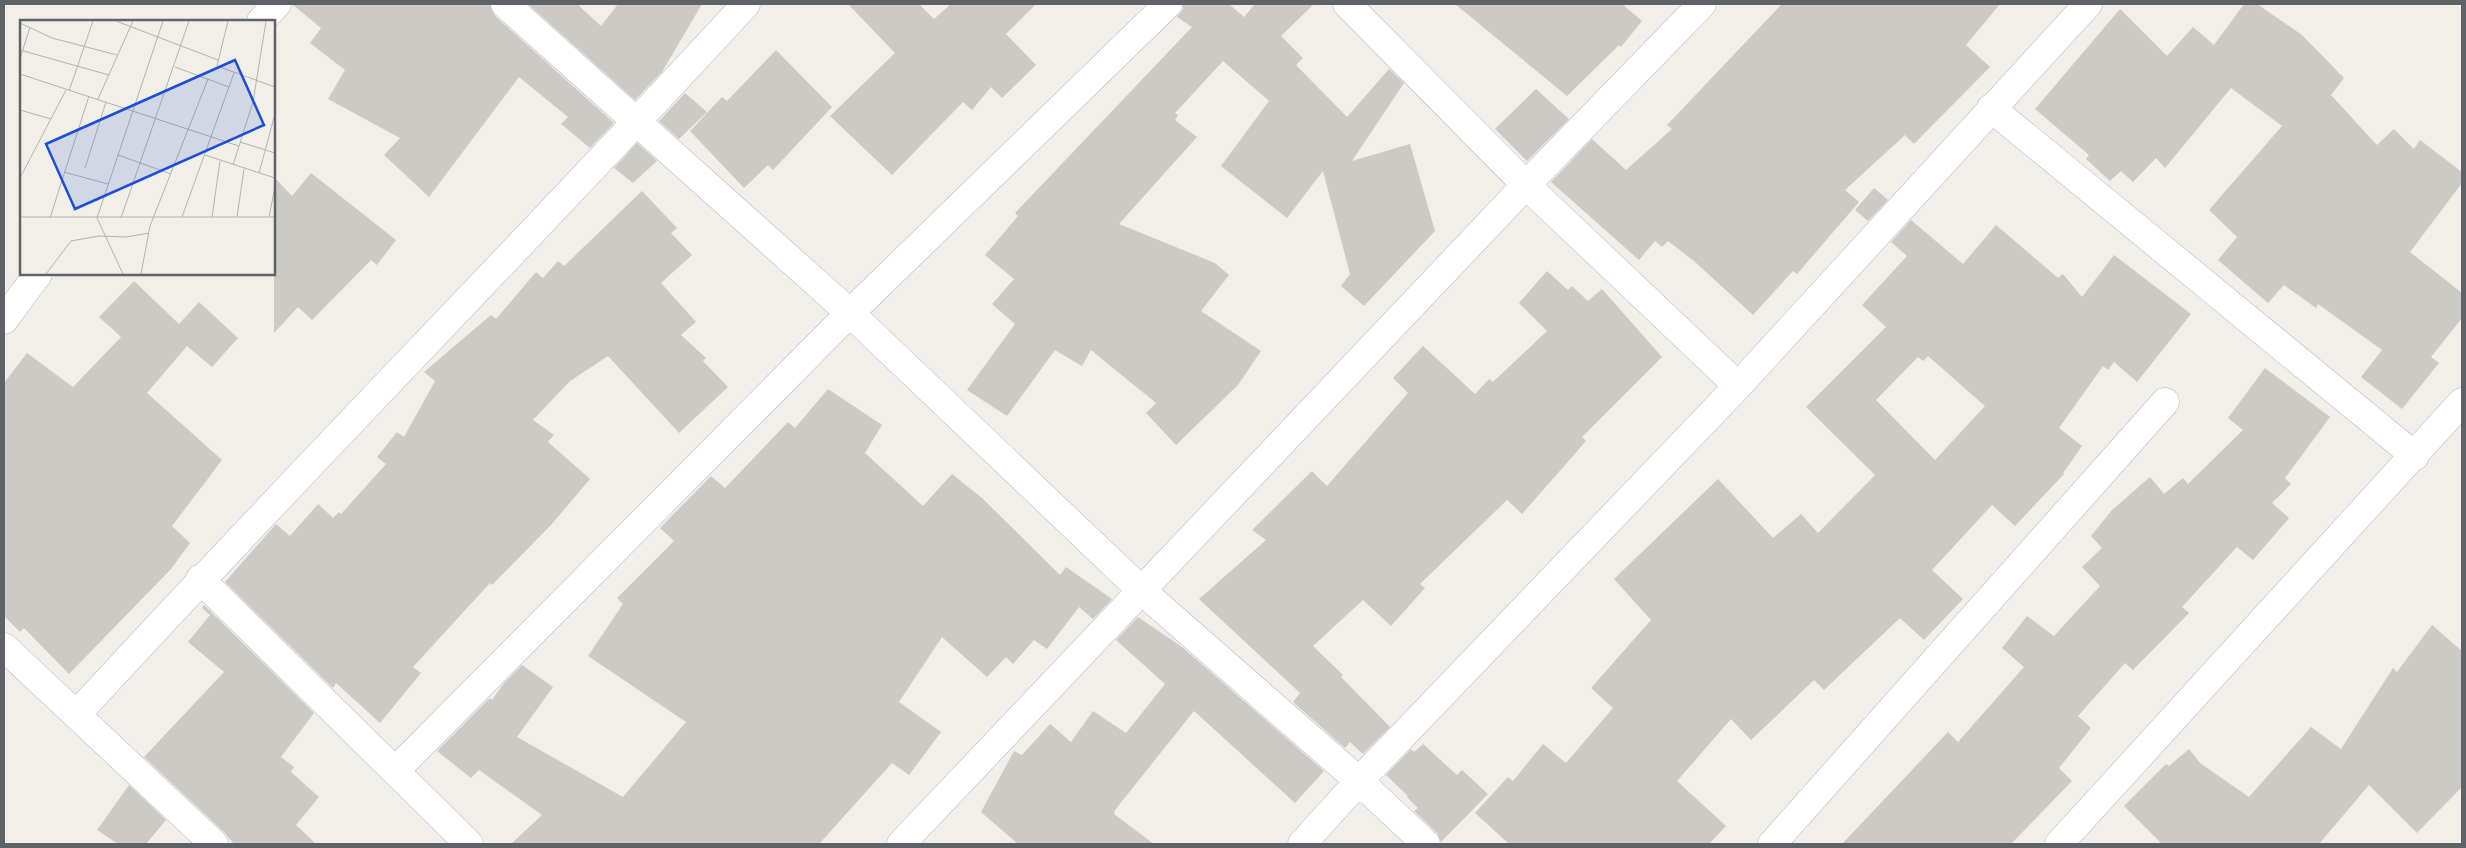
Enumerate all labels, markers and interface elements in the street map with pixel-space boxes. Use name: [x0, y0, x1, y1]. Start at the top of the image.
inset map: [20, 20, 275, 275]

